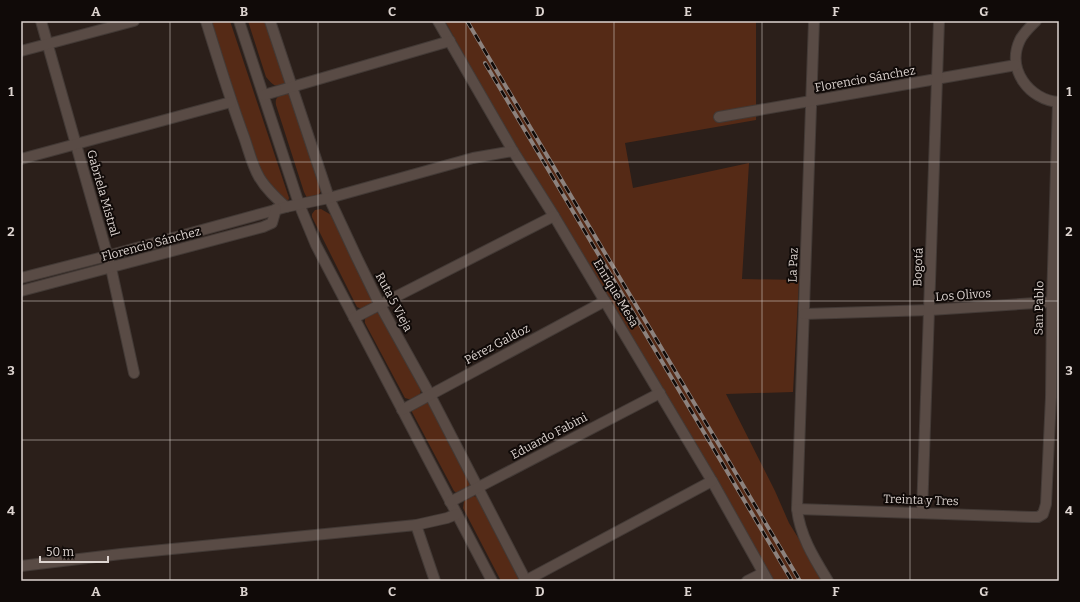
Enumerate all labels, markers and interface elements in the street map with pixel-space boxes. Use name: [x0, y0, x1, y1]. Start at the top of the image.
text: A: [91, 4, 101, 19]
text: B: [240, 4, 248, 19]
text: C: [388, 4, 396, 19]
text: D: [535, 4, 545, 19]
text: E: [684, 4, 692, 19]
text: F: [832, 4, 840, 19]
text: G: [979, 4, 989, 19]
street label: Florencio Sánchez: [814, 63, 917, 95]
text: 1: [8, 84, 14, 99]
text: 1: [1066, 84, 1072, 99]
street label: Gabriela Mistral: [84, 148, 122, 238]
text: 2: [7, 224, 15, 239]
street label: Florencio Sánchez: [100, 224, 202, 264]
text: 2: [1065, 224, 1073, 239]
street label: La Paz: [785, 247, 801, 283]
street label: Bogotá: [910, 247, 926, 287]
street label: Enrique Mesa: [590, 257, 642, 330]
street label: Ruta 5 Vieja: [373, 270, 416, 334]
street label: San Pablo: [1032, 281, 1046, 335]
street label: Los Olivos: [935, 286, 992, 304]
street label: Pérez Galdoz: [462, 321, 532, 367]
text: 3: [7, 363, 15, 378]
text: 3: [1065, 363, 1073, 378]
street label: Eduardo Fabini: [508, 410, 590, 462]
street label: Treinta y Tres: [883, 492, 959, 508]
text: 4: [7, 503, 15, 518]
text: 4: [1065, 503, 1073, 518]
scale bar: [40, 538, 108, 564]
text: 50 m: [46, 545, 75, 559]
text: A: [91, 584, 101, 599]
text: B: [240, 584, 248, 599]
text: C: [388, 584, 396, 599]
text: D: [535, 584, 545, 599]
text: E: [684, 584, 692, 599]
text: F: [832, 584, 840, 599]
text: G: [979, 584, 989, 599]

